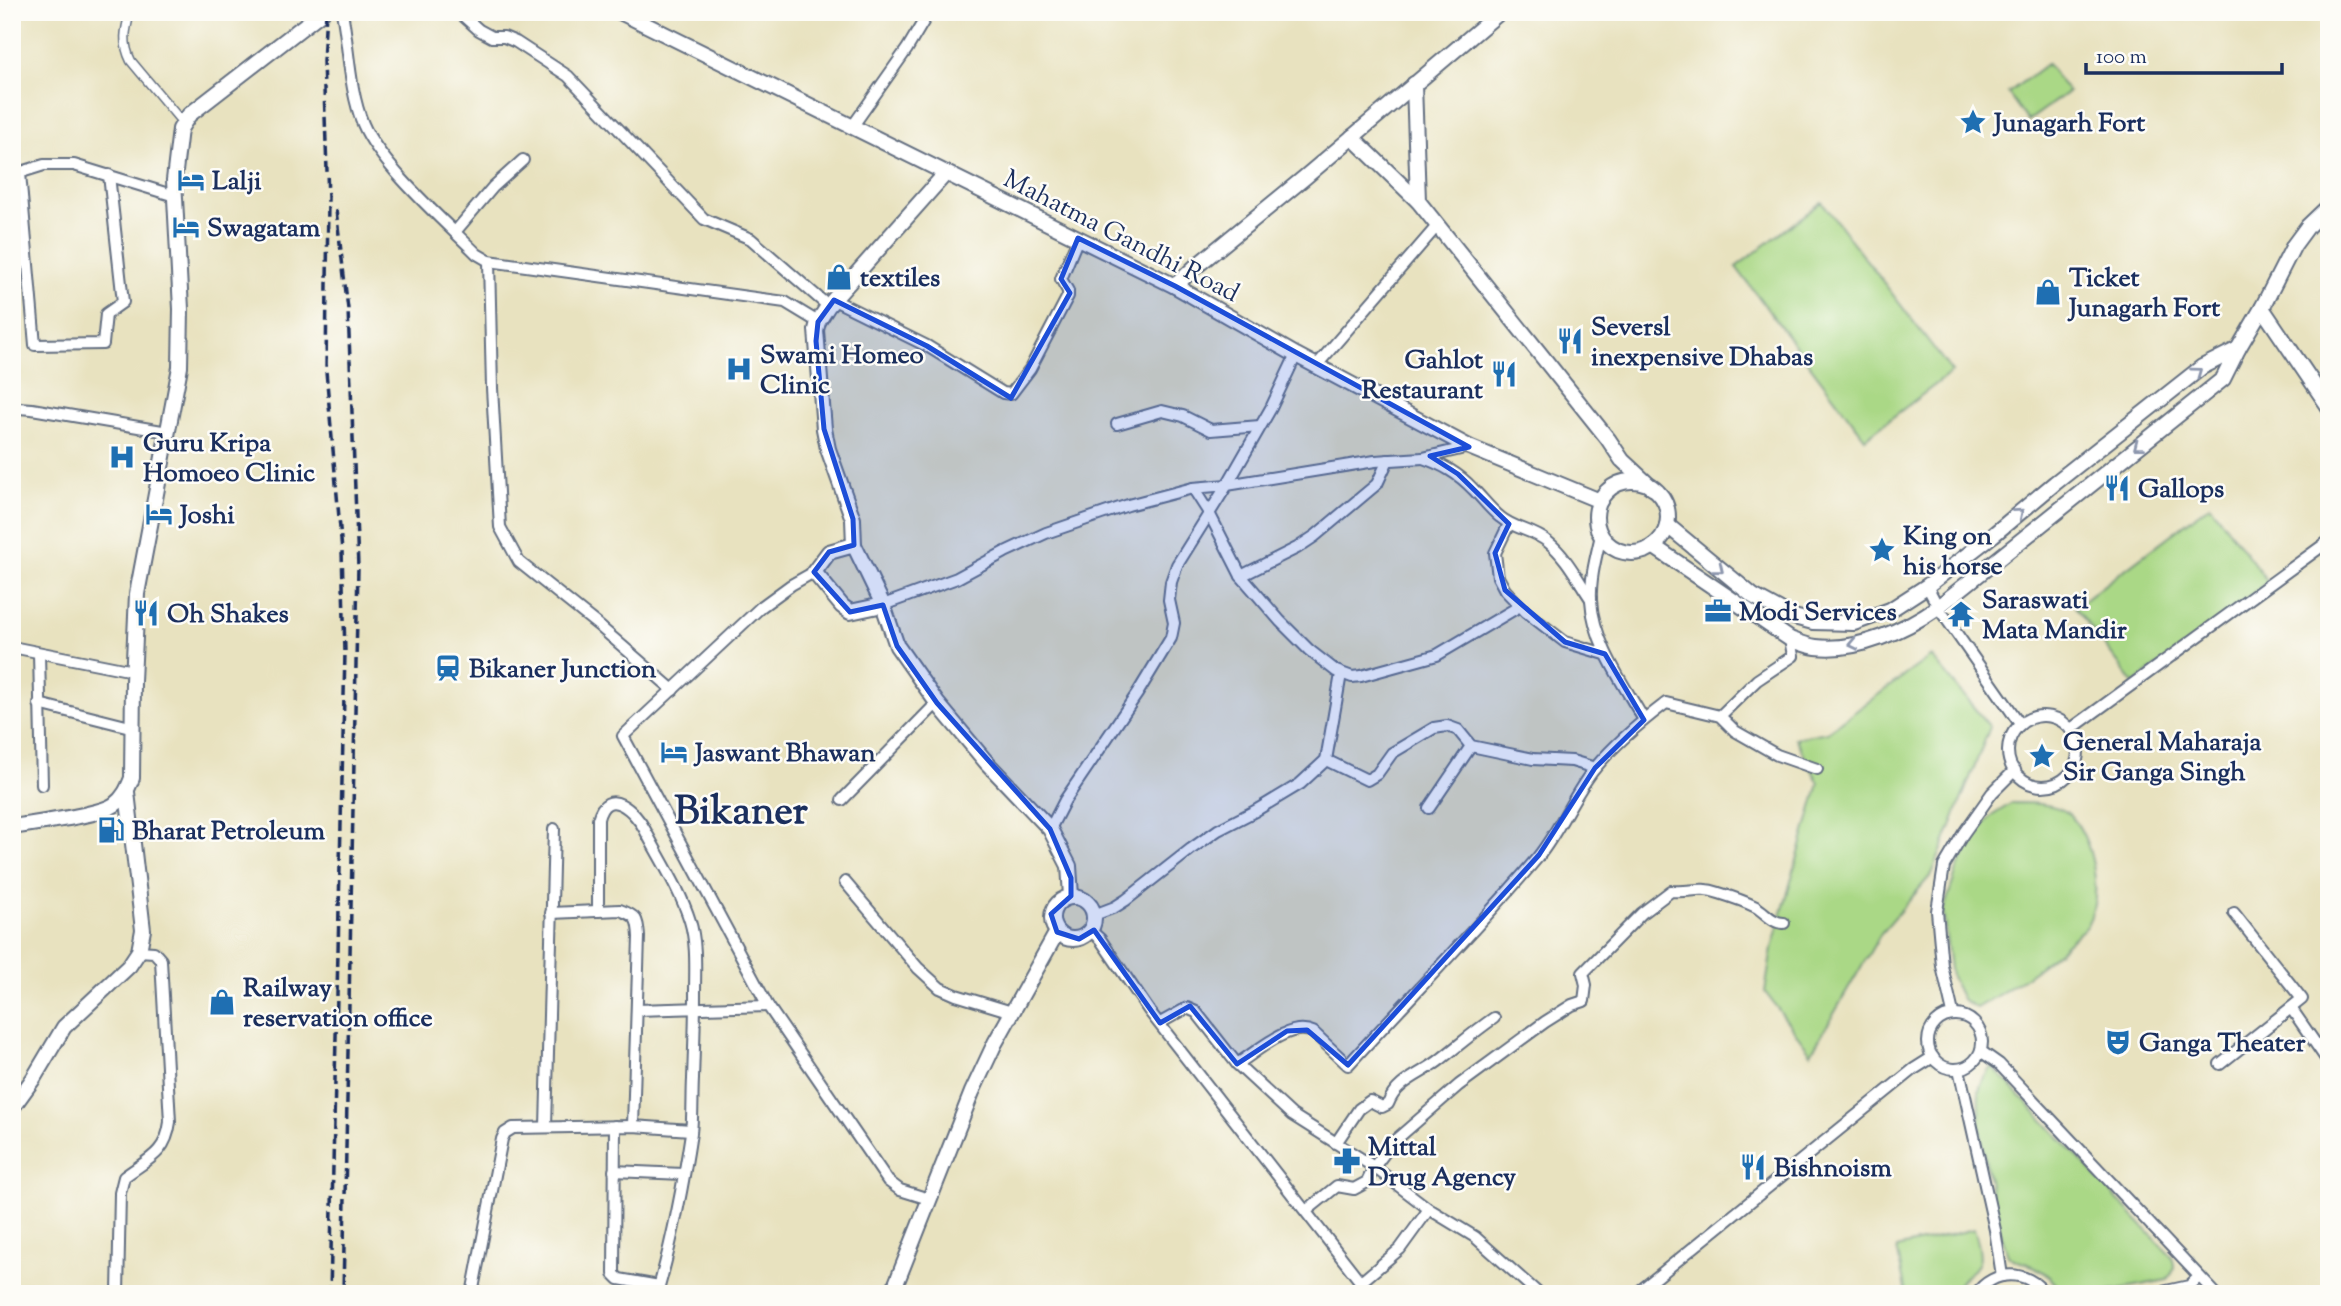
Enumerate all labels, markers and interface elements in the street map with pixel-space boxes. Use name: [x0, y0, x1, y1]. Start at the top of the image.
scale bar: [2086, 32, 2282, 76]
text: 100 m: [2096, 43, 2147, 73]
place label: Junagarh Fort: [1992, 106, 2145, 143]
place icon: Junagarh Fort: [1958, 107, 1988, 137]
street label: Mahatma Gandhi Road: [996, 162, 1246, 313]
place label: Lalji: [212, 164, 262, 201]
hotel icon: Lalji: [176, 165, 206, 195]
place label: Swagatam: [207, 211, 321, 248]
hotel icon: Swagatam: [171, 212, 201, 242]
place label: textiles: [860, 261, 940, 298]
place label: Ticket Junagarh Fort: [2067, 261, 2220, 328]
shop icon: textiles: [824, 262, 854, 292]
shop icon: Ticket Junagarh Fort: [2033, 277, 2063, 307]
place label: Seversl inexpensive Dhabas: [1591, 310, 1813, 377]
restaurant icon: Seversl inexpensive Dhabas: [1555, 326, 1585, 356]
place label: Swami Homeo Clinic: [760, 338, 924, 405]
place label: Gahlot Restaurant: [1362, 343, 1483, 410]
hospital icon: Swami Homeo Clinic: [724, 354, 754, 384]
restaurant icon: Gahlot Restaurant: [1489, 359, 1519, 389]
one-way arrow: [2189, 368, 2202, 380]
place label: Guru Kripa Homoeo Clinic: [143, 426, 315, 493]
one-way arrow: [2133, 437, 2146, 450]
hospital icon: Guru Kripa Homoeo Clinic: [107, 442, 137, 472]
place label: Gallops: [2138, 472, 2224, 509]
restaurant icon: Gallops: [2102, 473, 2132, 503]
place label: Joshi: [178, 498, 235, 535]
hotel icon: Joshi: [144, 499, 174, 529]
one-way arrow: [2011, 509, 2023, 522]
place label: King on his horse: [1903, 519, 2003, 586]
place icon: King on his horse: [1867, 535, 1897, 565]
one-way arrow: [1710, 561, 1723, 573]
place label: Saraswati Mata Mandir: [1982, 583, 2127, 650]
place label: Modi Services: [1739, 595, 1897, 632]
office icon: Modi Services: [1703, 596, 1733, 626]
place label: Oh Shakes: [167, 597, 289, 634]
restaurant icon: Oh Shakes: [131, 598, 161, 628]
temple icon: Saraswati Mata Mandir: [1946, 599, 1976, 629]
one-way arrow: [1848, 636, 1860, 650]
place label: Bikaner Junction: [469, 652, 657, 689]
station icon: Bikaner Junction: [433, 653, 463, 683]
place label: General Maharaja Sir Ganga Singh: [2063, 725, 2262, 792]
place label: Jaswant Bhawan: [693, 736, 876, 773]
hotel icon: Jaswant Bhawan: [659, 737, 689, 767]
place icon: General Maharaja Sir Ganga Singh: [2027, 741, 2057, 771]
district label: Bikaner: [674, 785, 809, 842]
place label: Bharat Petroleum: [132, 814, 325, 851]
fuel station icon: Bharat Petroleum: [96, 815, 126, 845]
place label: Railway reservation office: [243, 971, 433, 1038]
shop icon: Railway reservation office: [207, 987, 237, 1017]
place label: Ganga Theater: [2139, 1026, 2306, 1063]
theatre icon: Ganga Theater: [2103, 1027, 2133, 1057]
place label: Mittal Drug Agency: [1368, 1130, 1516, 1197]
pharmacy icon: Mittal Drug Agency: [1332, 1146, 1362, 1176]
place label: Bishnoism: [1774, 1151, 1892, 1188]
restaurant icon: Bishnoism: [1738, 1152, 1768, 1182]

